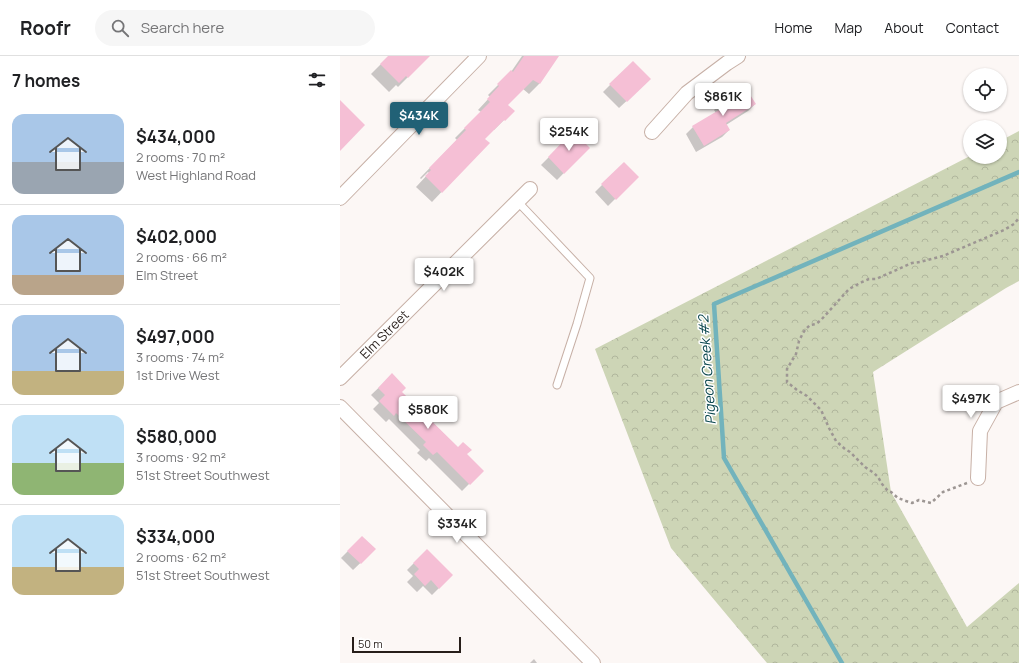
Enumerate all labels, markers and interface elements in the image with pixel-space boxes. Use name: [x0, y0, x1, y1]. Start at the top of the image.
search box: [95, 10, 375, 46]
text: Roofr: [20, 15, 71, 41]
icon: search: [109, 17, 131, 39]
text: Search here: [141, 17, 224, 38]
text: Home: [775, 18, 812, 37]
text: Map: [834, 18, 862, 37]
text: About: [884, 18, 924, 37]
text: Contact: [946, 18, 999, 37]
map controls: [963, 68, 1007, 164]
button: locate: [963, 68, 1007, 112]
text: 7 homes: [12, 69, 80, 92]
icon: filters: [306, 69, 328, 91]
pin: $861K: [695, 83, 751, 117]
text: $861K: [704, 87, 742, 105]
pin: $434K: [391, 102, 447, 136]
text: $434K: [399, 106, 439, 124]
pin: $254K: [541, 118, 597, 152]
button: layers: [963, 120, 1007, 164]
text: $254K: [549, 122, 589, 140]
text: $434,000: [136, 125, 216, 148]
icon: home: [44, 130, 92, 178]
text: 2 rooms · 70 m²: [136, 148, 225, 166]
text: West Highland Road: [136, 166, 256, 184]
text: $402,000: [136, 225, 217, 248]
icon: home: [44, 231, 92, 279]
text: 2 rooms · 66 m²: [136, 248, 227, 266]
pin: $402K: [416, 258, 472, 292]
text: $402K: [424, 262, 464, 280]
text: Elm Street: [136, 266, 198, 284]
street label: Elm Street: [356, 306, 412, 363]
water label: Pigeon Creek #2: [693, 313, 720, 425]
text: $497,000: [136, 325, 215, 348]
icon: home: [44, 331, 92, 379]
text: 3 rooms · 74 m²: [136, 348, 224, 366]
text: 1st Drive West: [136, 366, 220, 384]
pin: $497K: [943, 385, 999, 419]
text: $497K: [951, 389, 991, 407]
pin: $580K: [400, 396, 456, 430]
text: $580K: [408, 400, 448, 418]
text: $580,000: [136, 425, 217, 448]
icon: home: [44, 431, 92, 479]
text: 3 rooms · 92 m²: [136, 448, 226, 466]
text: 51st Street Southwest: [136, 466, 270, 484]
pin: $334K: [429, 510, 485, 544]
text: $334K: [437, 514, 477, 532]
text: $334,000: [136, 525, 215, 548]
icon: home: [44, 531, 92, 579]
text: 2 rooms · 62 m²: [136, 548, 226, 566]
text: 51st Street Southwest: [136, 566, 270, 584]
scale bar: [352, 635, 461, 654]
text: 50 m: [358, 636, 383, 651]

